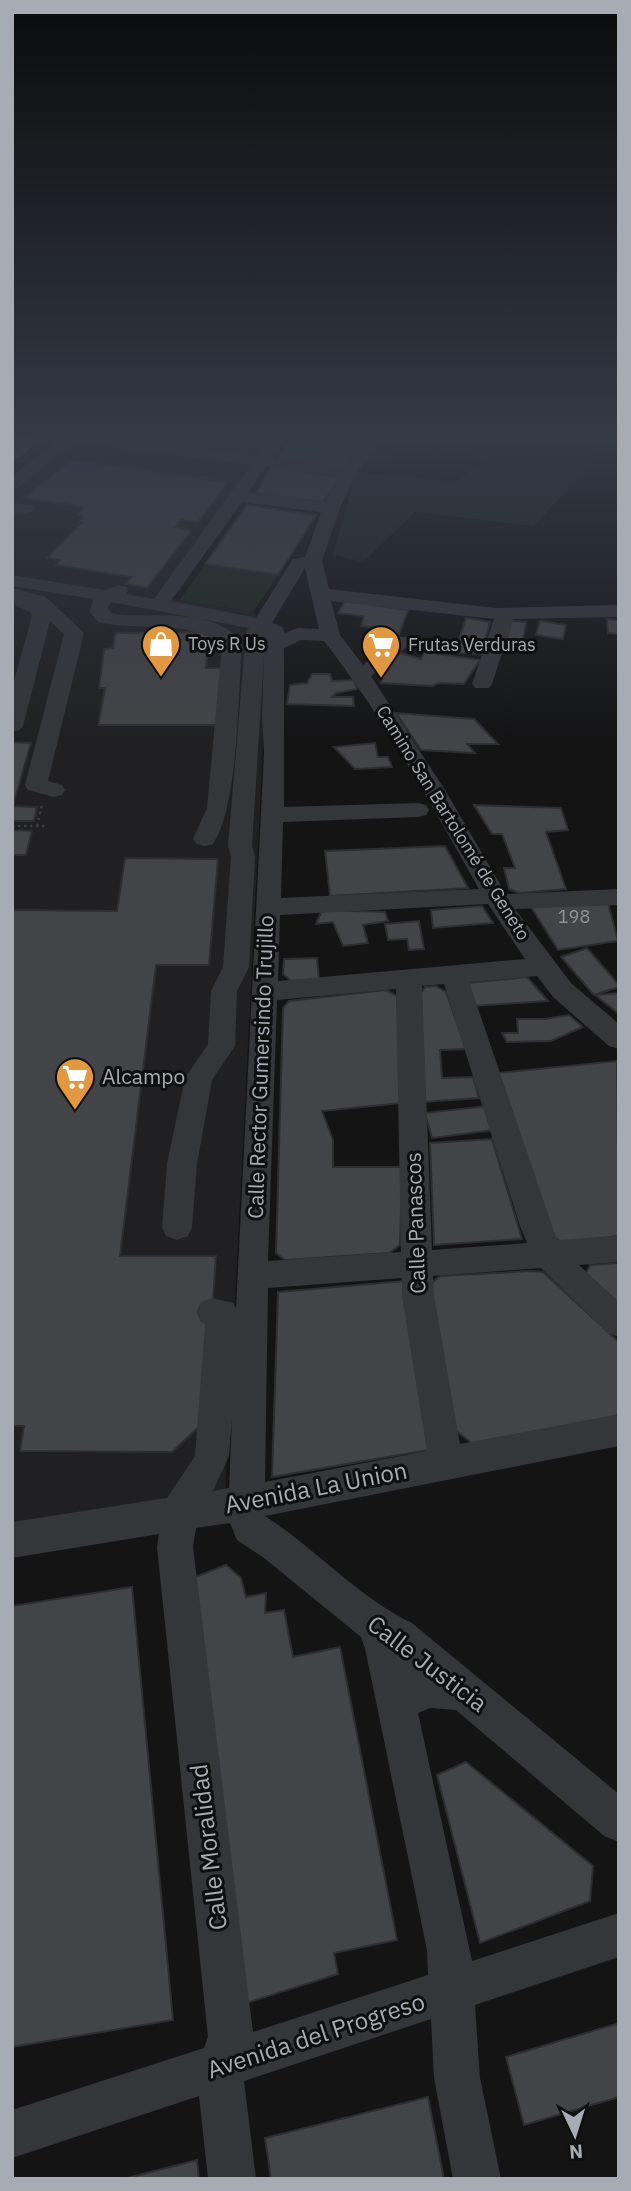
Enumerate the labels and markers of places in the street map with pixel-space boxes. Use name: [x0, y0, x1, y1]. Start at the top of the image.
shop icon: Toys R Us: [140, 623, 182, 678]
supermarket icon: Frutas Verduras: [360, 624, 402, 679]
place label: Toys R Us: [188, 632, 266, 655]
place label: Frutas Verduras: [408, 633, 536, 656]
supermarket icon: Alcampo: [54, 1056, 96, 1111]
place label: Alcampo: [102, 1062, 185, 1090]

